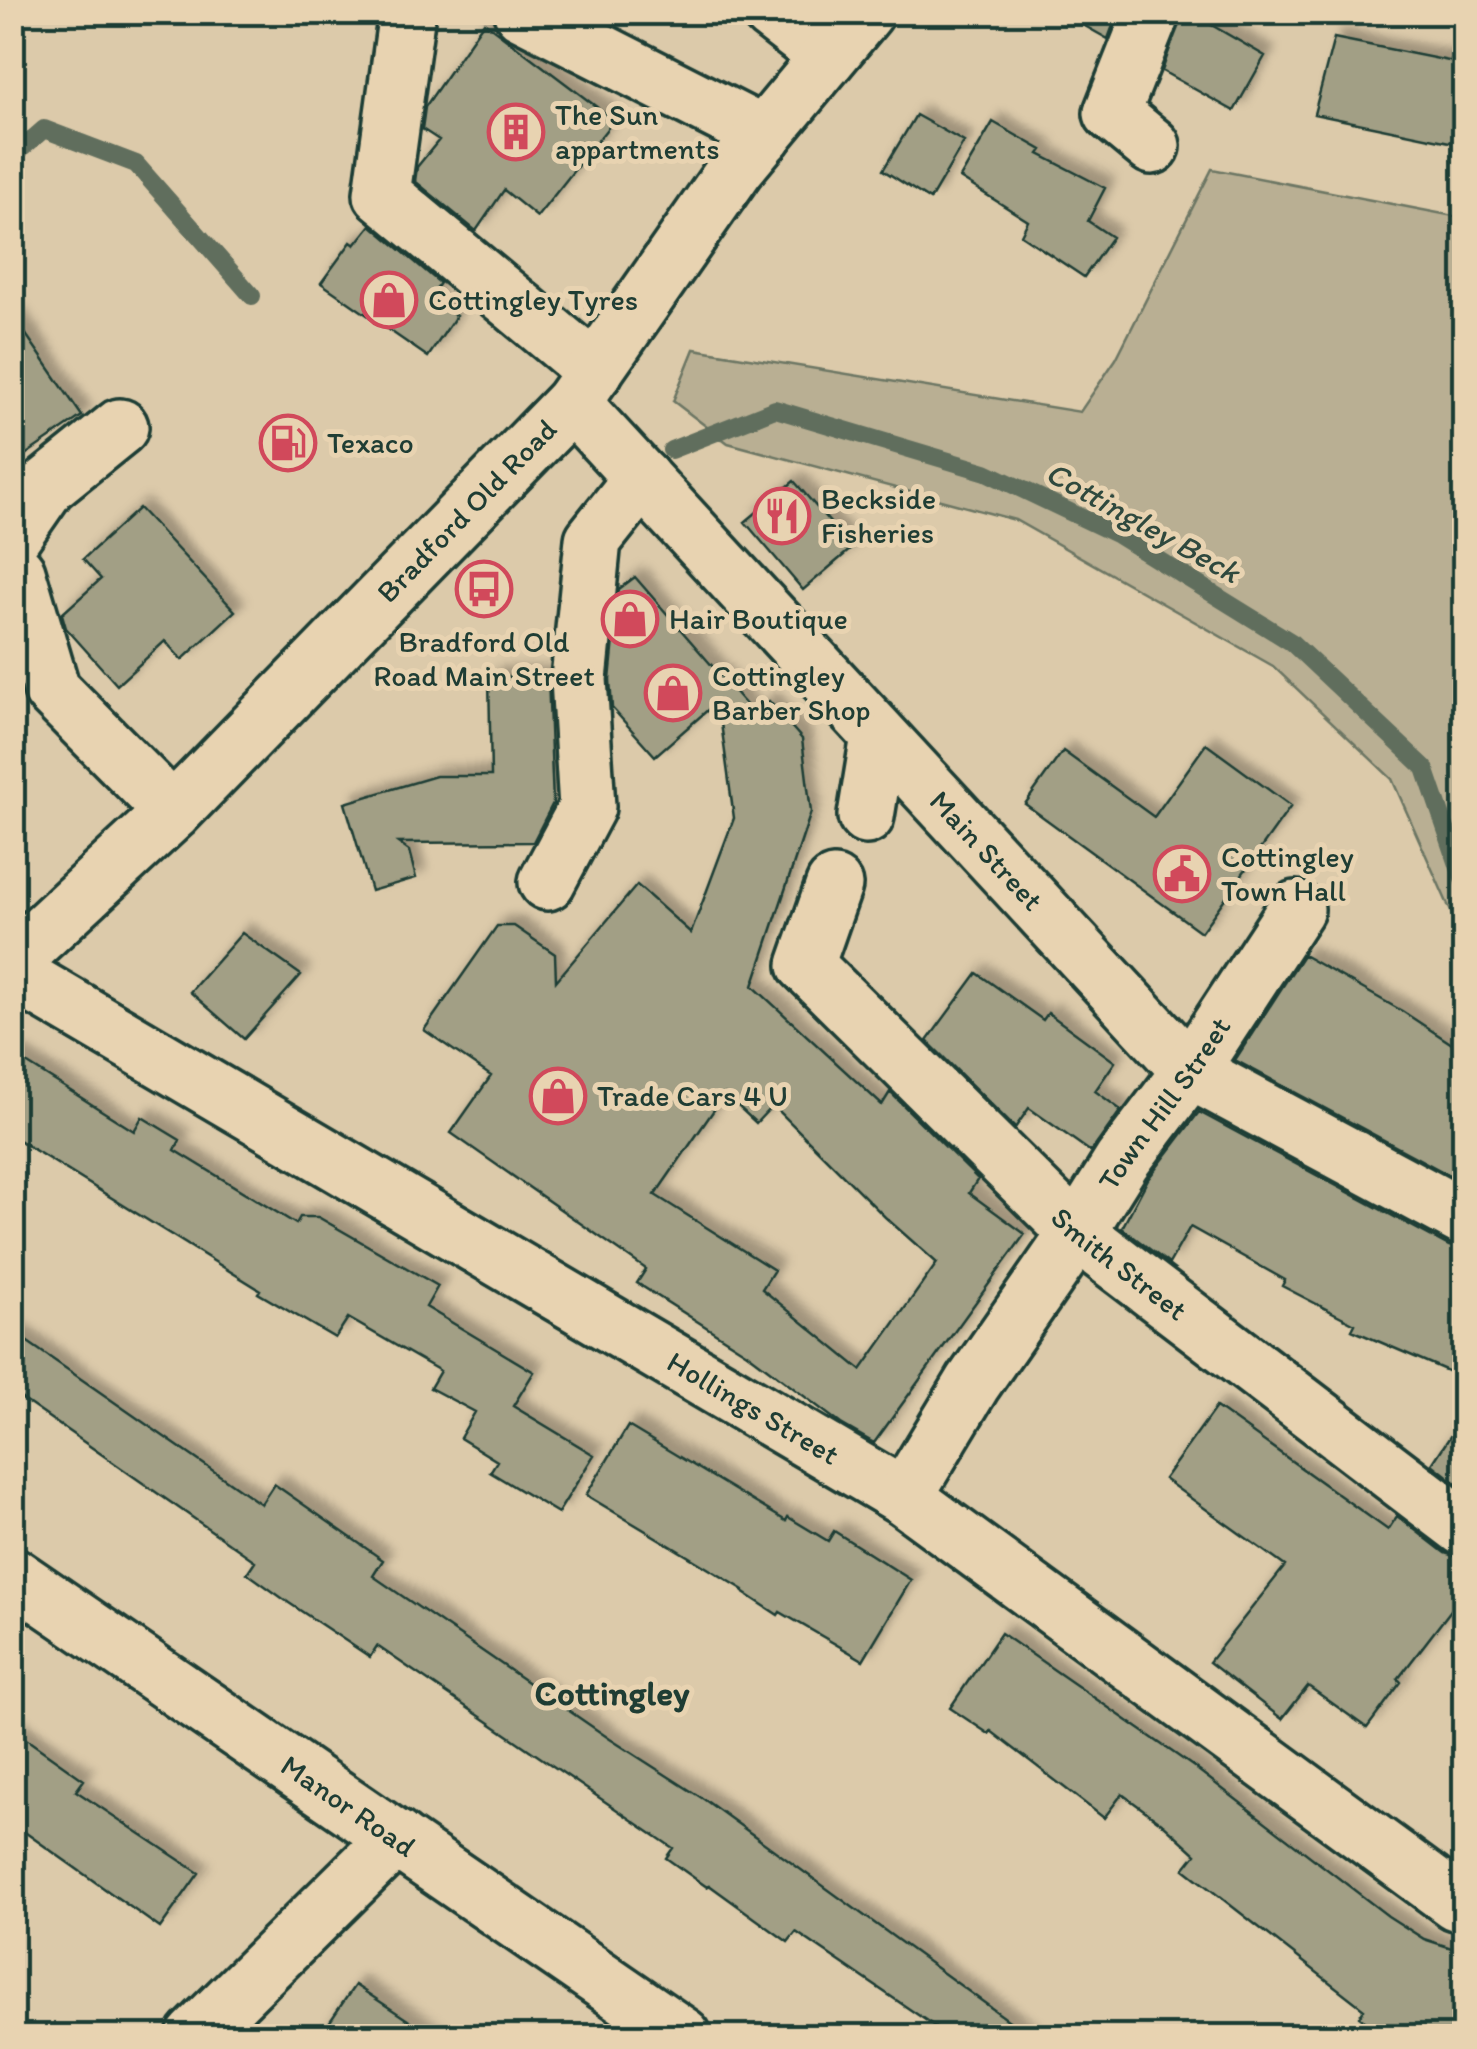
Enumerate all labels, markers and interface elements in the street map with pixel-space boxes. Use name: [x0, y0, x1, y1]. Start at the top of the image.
place label: The Sun appartments: [555, 96, 720, 167]
building icon: The Sun appartments: [486, 102, 546, 162]
shop icon: Cottingley Tyres: [359, 270, 419, 330]
place label: Cottingley Tyres: [428, 281, 638, 318]
street label: Bradford Old Road: [369, 411, 564, 610]
fuel station icon: Texaco: [258, 413, 318, 473]
place label: Texaco: [327, 424, 414, 461]
water label: Cottingley Beck: [1039, 453, 1248, 592]
place label: Beckside Fisheries: [821, 480, 936, 551]
restaurant icon: Beckside Fisheries: [752, 486, 812, 546]
bus stop icon: Bradford Old Road Main Street: [454, 559, 514, 619]
shop icon: Hair Boutique: [600, 589, 660, 649]
place label: Hair Boutique: [669, 600, 848, 637]
place label: Bradford Old Road Main Street: [373, 623, 595, 694]
place label: Cottingley Barber Shop: [712, 657, 870, 728]
shop icon: Cottingley Barber Shop: [643, 663, 703, 723]
street label: Main Street: [922, 783, 1051, 918]
place label: Cottingley Town Hall: [1221, 838, 1354, 909]
public building icon: Cottingley Town Hall: [1152, 844, 1212, 904]
street label: Town Hill Street: [1089, 1010, 1238, 1197]
shop icon: Trade Cars 4 U: [528, 1066, 588, 1126]
place label: Trade Cars 4 U: [597, 1077, 788, 1114]
street label: Smith Street: [1043, 1199, 1195, 1328]
street label: Hollings Street: [661, 1343, 846, 1473]
district label: Cottingley: [534, 1672, 690, 1714]
street label: Manor Road: [274, 1746, 423, 1865]

